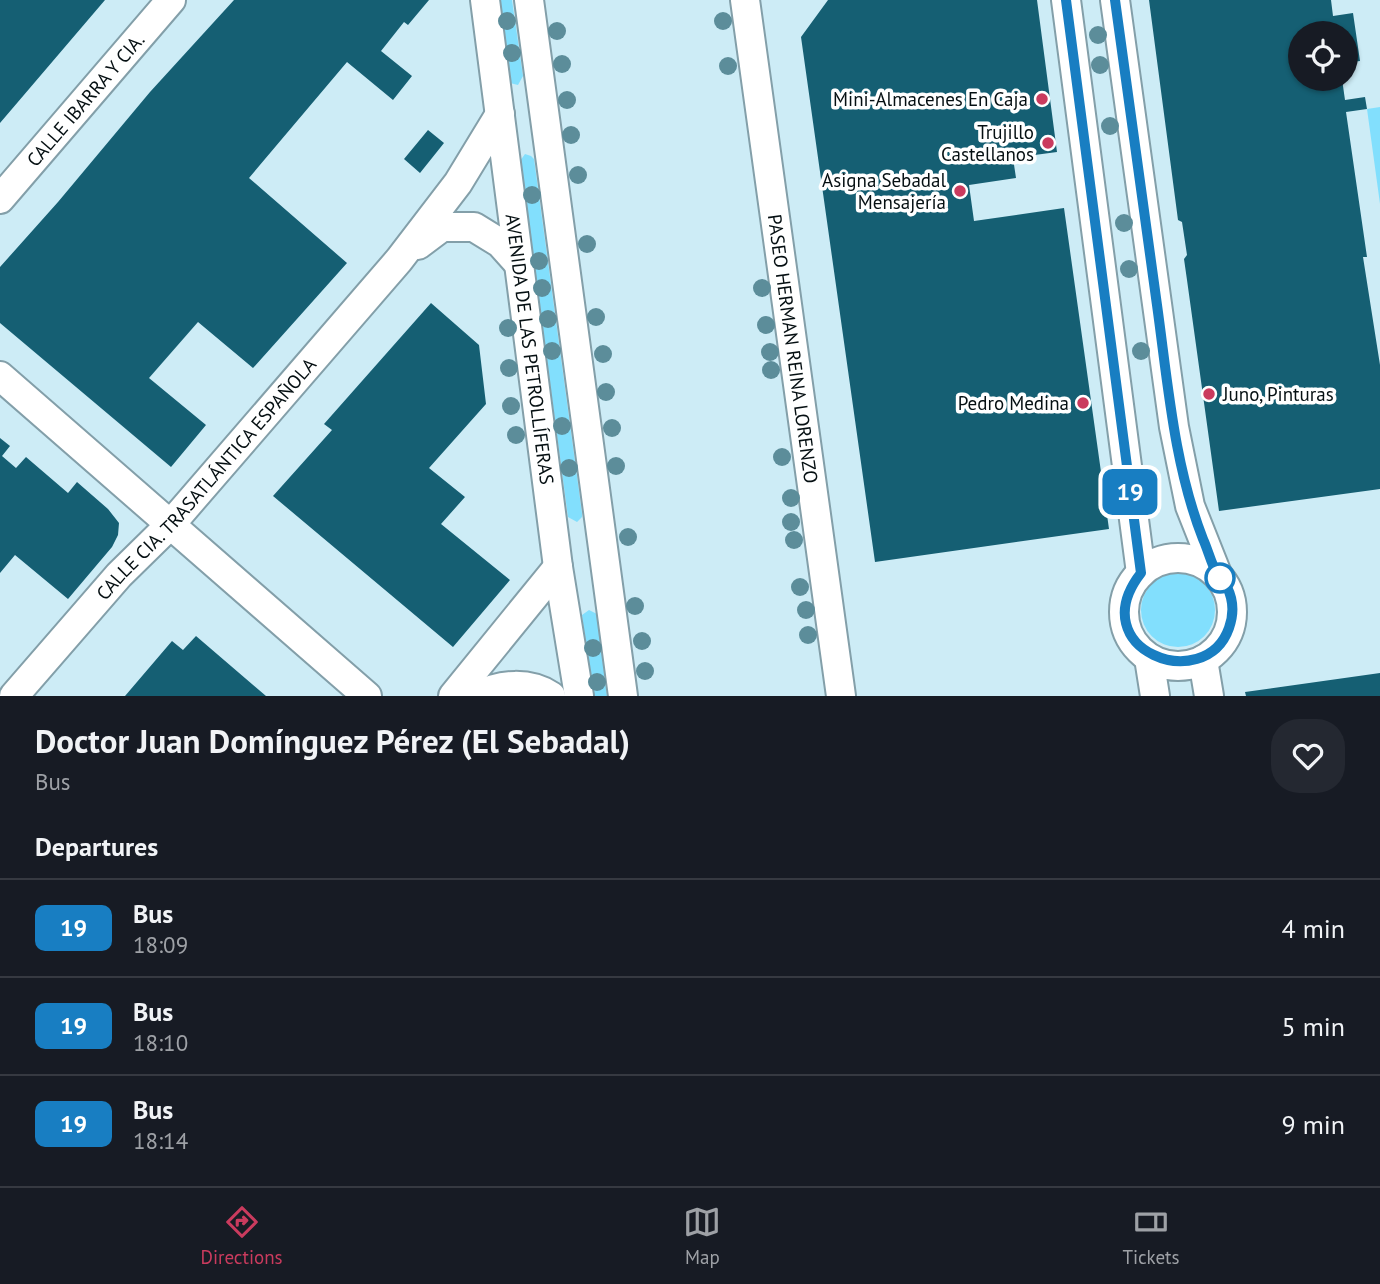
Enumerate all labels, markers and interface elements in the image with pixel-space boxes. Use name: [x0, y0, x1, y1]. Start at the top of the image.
map controls: [1288, 21, 1358, 91]
button: locate: [1288, 21, 1358, 91]
street label: CALLE IBARRA Y CIA.: [21, 28, 149, 171]
place label: Mini-Almacenes En Caja: [833, 87, 1028, 111]
marker: Mini-Almacenes En Caja: [1034, 91, 1050, 107]
place label: Trujillo Castellanos: [941, 120, 1034, 166]
marker: Trujillo Castellanos: [1040, 135, 1056, 151]
place label: Asigna Sebadal Mensajería: [822, 168, 946, 214]
marker: Asigna Sebadal Mensajería: [952, 183, 968, 199]
street label: AVENIDA DE LAS PETROLLÍFERAS: [501, 212, 559, 486]
street label: PASEO HERMAN REINA LORENZO: [763, 213, 824, 485]
street label: CALLE CIA. TRASATLÁNTICA ESPAÑOLA: [91, 353, 321, 605]
place label: Juno, Pinturas: [1222, 382, 1334, 406]
marker: Juno, Pinturas: [1201, 386, 1217, 402]
place label: Pedro Medina: [958, 391, 1069, 415]
marker: Pedro Medina: [1075, 395, 1091, 411]
line badge: 19: [1098, 469, 1162, 515]
text: 19: [1116, 476, 1144, 507]
unlabelled marker: [1205, 563, 1235, 593]
text: Doctor Juan Domínguez Pérez (El Sebadal): [35, 719, 630, 762]
button: heart: [1271, 719, 1345, 793]
text: Bus: [35, 767, 71, 796]
text: Departures: [35, 830, 158, 863]
text: Bus: [133, 897, 173, 930]
text: 19: [60, 912, 87, 943]
text: 4 min: [1282, 912, 1345, 945]
text: 18:09: [133, 930, 188, 959]
text: Bus: [133, 995, 173, 1028]
text: 19: [60, 1010, 87, 1041]
text: 5 min: [1282, 1010, 1345, 1043]
text: 18:10: [133, 1028, 188, 1057]
text: Bus: [133, 1093, 173, 1126]
text: 19: [60, 1108, 87, 1139]
text: 9 min: [1282, 1108, 1345, 1141]
text: 18:14: [133, 1126, 188, 1155]
tab: Directions: [200, 1203, 283, 1269]
tab: Map: [683, 1203, 721, 1269]
tab: Tickets: [1122, 1203, 1180, 1269]

